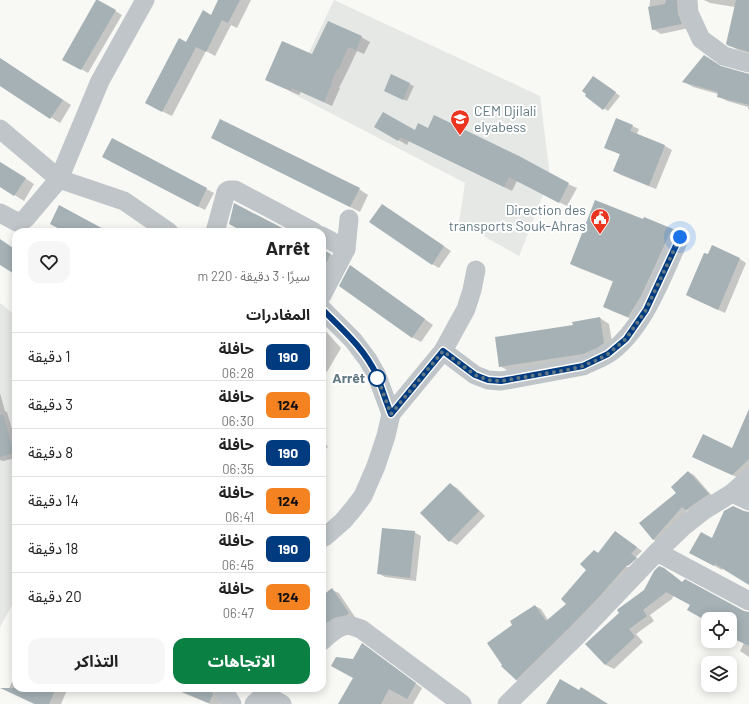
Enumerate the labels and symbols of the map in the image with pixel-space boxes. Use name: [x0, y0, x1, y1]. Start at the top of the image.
place label: CEM Djilali elyabess: [474, 102, 537, 135]
school or university icon: CEM Djilali elyabess: [449, 108, 471, 136]
place label: Direction des transports Souk-Ahras: [449, 201, 586, 234]
public building icon: Direction des transports Souk-Ahras: [589, 207, 611, 235]
your location: [670, 227, 690, 247]
place label: Arrêt: [332, 369, 365, 386]
marker: Arrêt: [368, 369, 386, 387]

